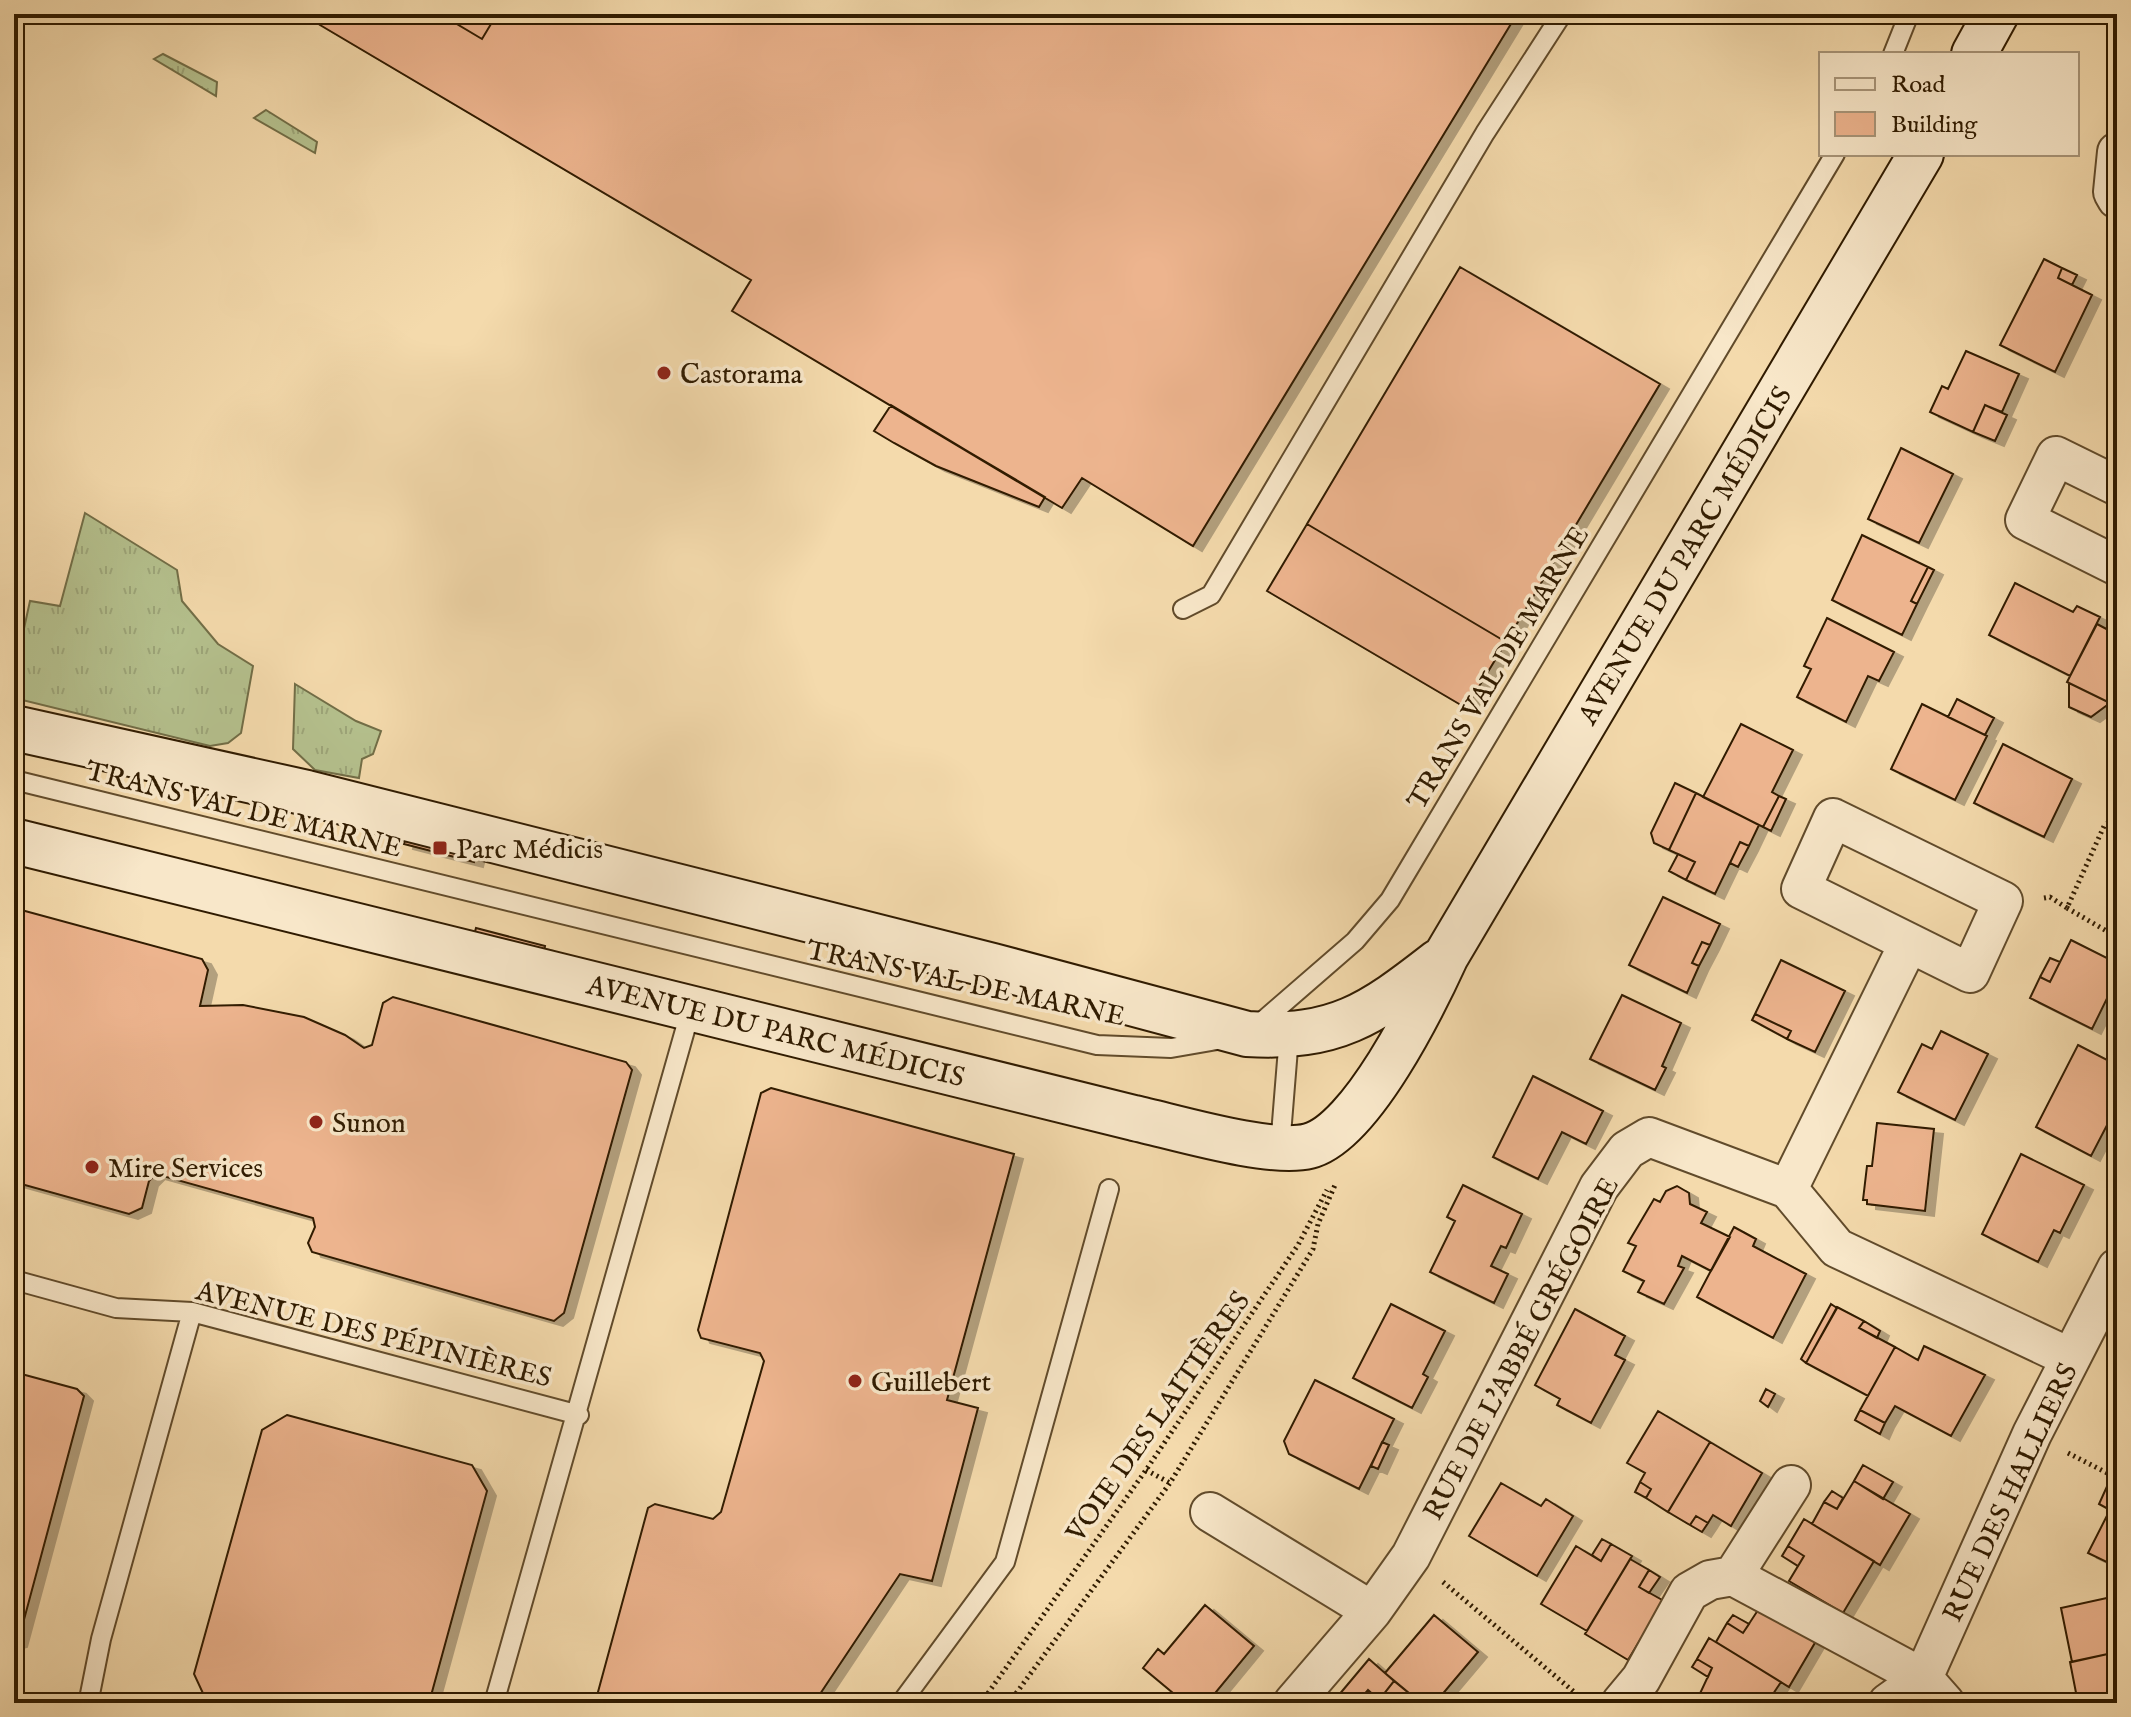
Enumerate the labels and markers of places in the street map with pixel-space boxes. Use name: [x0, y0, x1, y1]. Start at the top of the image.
place label: Castorama: [680, 358, 804, 393]
marker: Castorama: [655, 364, 673, 382]
place label: Parc Médicis: [456, 833, 603, 868]
marker: Parc Médicis: [431, 839, 449, 857]
place label: Sunon: [332, 1107, 406, 1142]
marker: Sunon: [307, 1113, 325, 1131]
place label: Mire Services: [108, 1152, 263, 1187]
marker: Mire Services: [83, 1158, 101, 1176]
place label: Guillebert: [871, 1366, 991, 1401]
marker: Guillebert: [846, 1372, 864, 1390]

